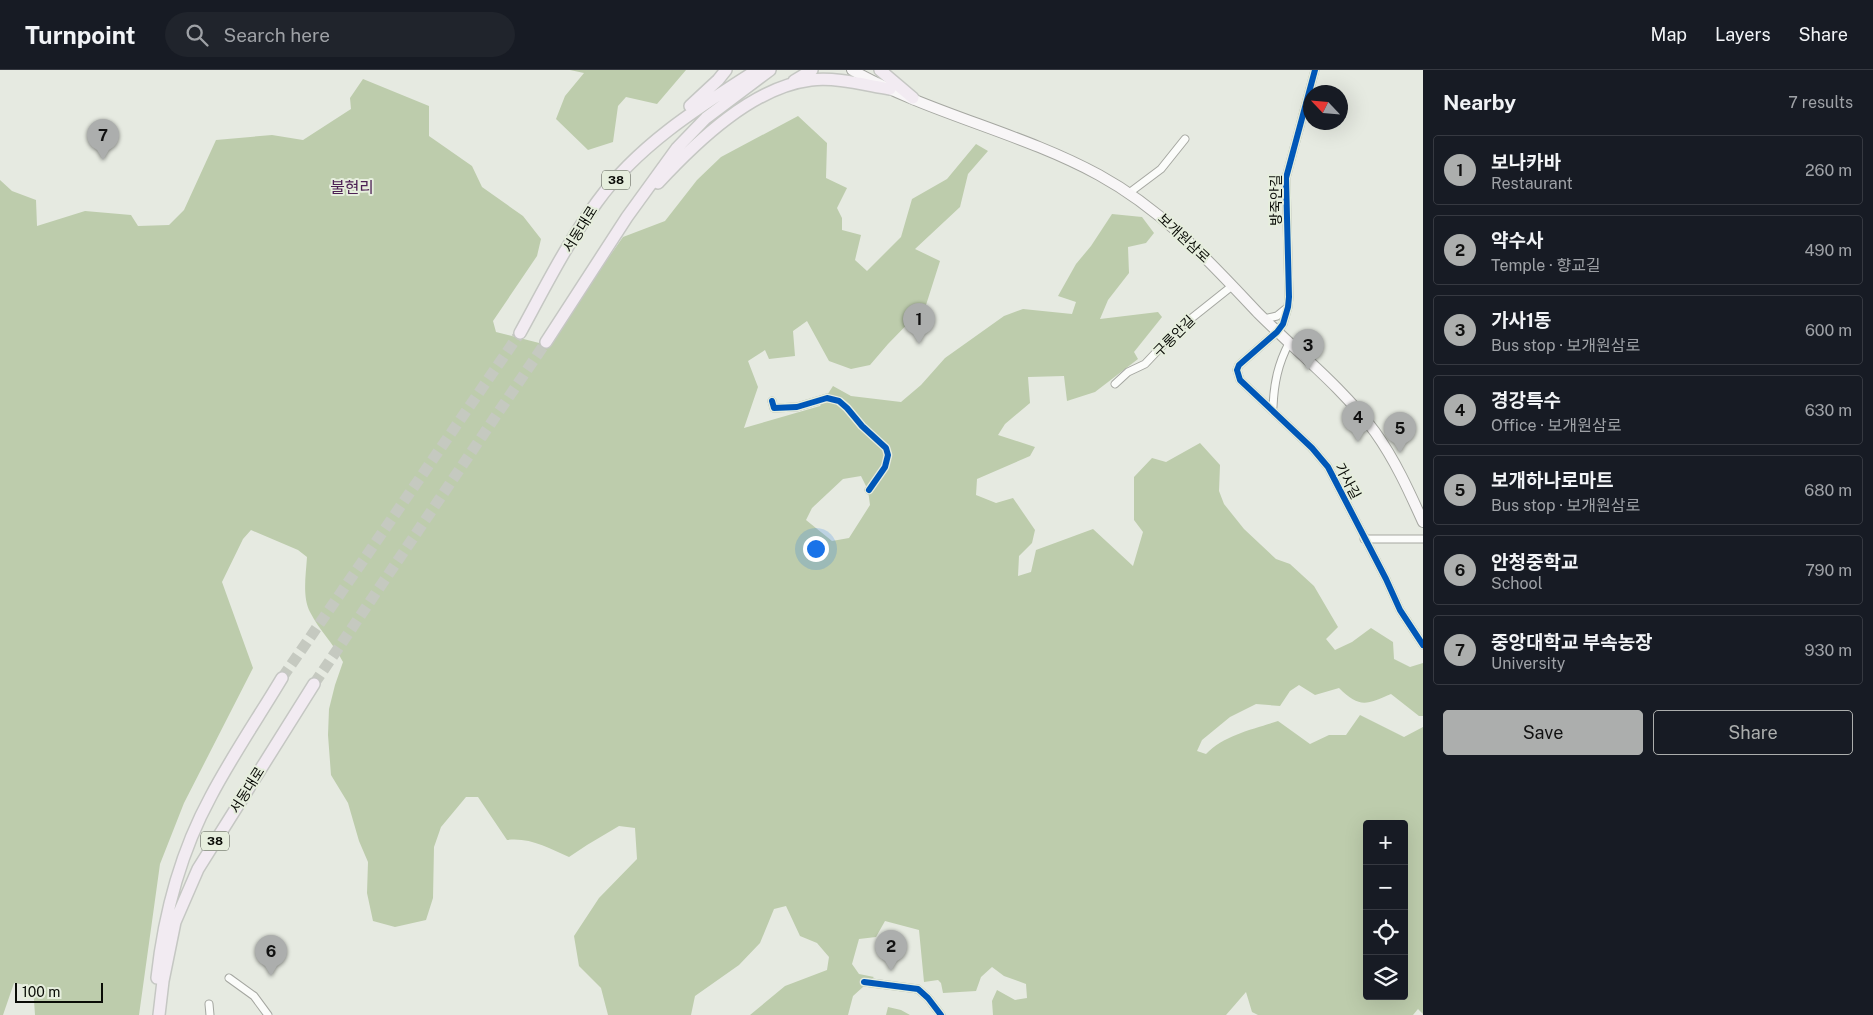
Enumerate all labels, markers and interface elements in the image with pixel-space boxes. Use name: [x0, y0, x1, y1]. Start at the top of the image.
search box: [165, 12, 515, 57]
text: Turnpoint: [25, 21, 135, 49]
icon: search: [183, 21, 211, 49]
text: Search here: [223, 24, 330, 46]
text: Map: [1651, 24, 1687, 45]
text: Layers: [1715, 24, 1771, 45]
text: Share: [1799, 24, 1848, 45]
north arrow: [1303, 85, 1348, 130]
text: Nearby: [1443, 90, 1516, 115]
text: 7 results: [1788, 93, 1853, 112]
pin: 7: [87, 119, 119, 160]
text: 보나카바: [1491, 151, 1561, 173]
text: 1: [1457, 161, 1463, 180]
text: 260 m: [1805, 161, 1852, 180]
road number: 38: [602, 170, 630, 190]
street label: 방죽안길: [1268, 174, 1284, 226]
text: Restaurant: [1491, 174, 1573, 193]
district label: 불현리: [330, 178, 374, 197]
street label: 서동대로: [560, 203, 600, 255]
street label: 보개원삼로: [1155, 210, 1213, 266]
text: 약수사: [1491, 229, 1543, 251]
text: 2: [1455, 241, 1465, 260]
text: 490 m: [1805, 241, 1852, 260]
text: Temple · 향교길: [1491, 256, 1601, 275]
pin: 1: [903, 303, 935, 344]
text: 가사1동: [1491, 309, 1552, 331]
street label: 구롱안길: [1150, 312, 1198, 360]
text: 3: [1455, 321, 1465, 340]
text: 600 m: [1805, 321, 1852, 340]
pin: 3: [1292, 329, 1324, 370]
text: Bus stop · 보개원삼로: [1491, 336, 1640, 355]
text: 경강특수: [1491, 389, 1561, 411]
pin: 4: [1342, 401, 1374, 442]
text: 4: [1455, 401, 1465, 420]
text: 630 m: [1805, 401, 1852, 420]
pin: 5: [1384, 412, 1416, 453]
text: Office · 보개원삼로: [1491, 416, 1621, 435]
street label: 가사길: [1332, 460, 1364, 502]
text: 보개하나로마트: [1491, 469, 1613, 491]
text: 5: [1455, 481, 1465, 500]
text: 680 m: [1804, 481, 1852, 500]
text: Bus stop · 보개원삼로: [1491, 496, 1640, 515]
your location: [803, 536, 829, 562]
text: 안청중학교: [1491, 551, 1578, 573]
text: 6: [1455, 561, 1465, 580]
text: 790 m: [1805, 561, 1852, 580]
text: School: [1491, 574, 1542, 593]
text: 중앙대학교 부속농장: [1491, 631, 1653, 653]
text: 7: [1455, 641, 1465, 660]
text: 930 m: [1805, 641, 1852, 660]
text: University: [1491, 654, 1565, 673]
button: Save: [1443, 710, 1643, 755]
button: Share: [1653, 710, 1853, 755]
street label: 서동대로: [227, 764, 267, 816]
map controls: [1363, 820, 1408, 1000]
button: +: [1363, 820, 1408, 865]
road number: 38: [201, 831, 229, 850]
button: −: [1363, 865, 1408, 910]
button: locate: [1363, 910, 1408, 955]
pin: 2: [875, 930, 907, 971]
pin: 6: [255, 935, 287, 976]
button: layers: [1363, 955, 1408, 1000]
scale bar: [15, 980, 102, 1003]
text: 100 m: [22, 984, 60, 1000]

